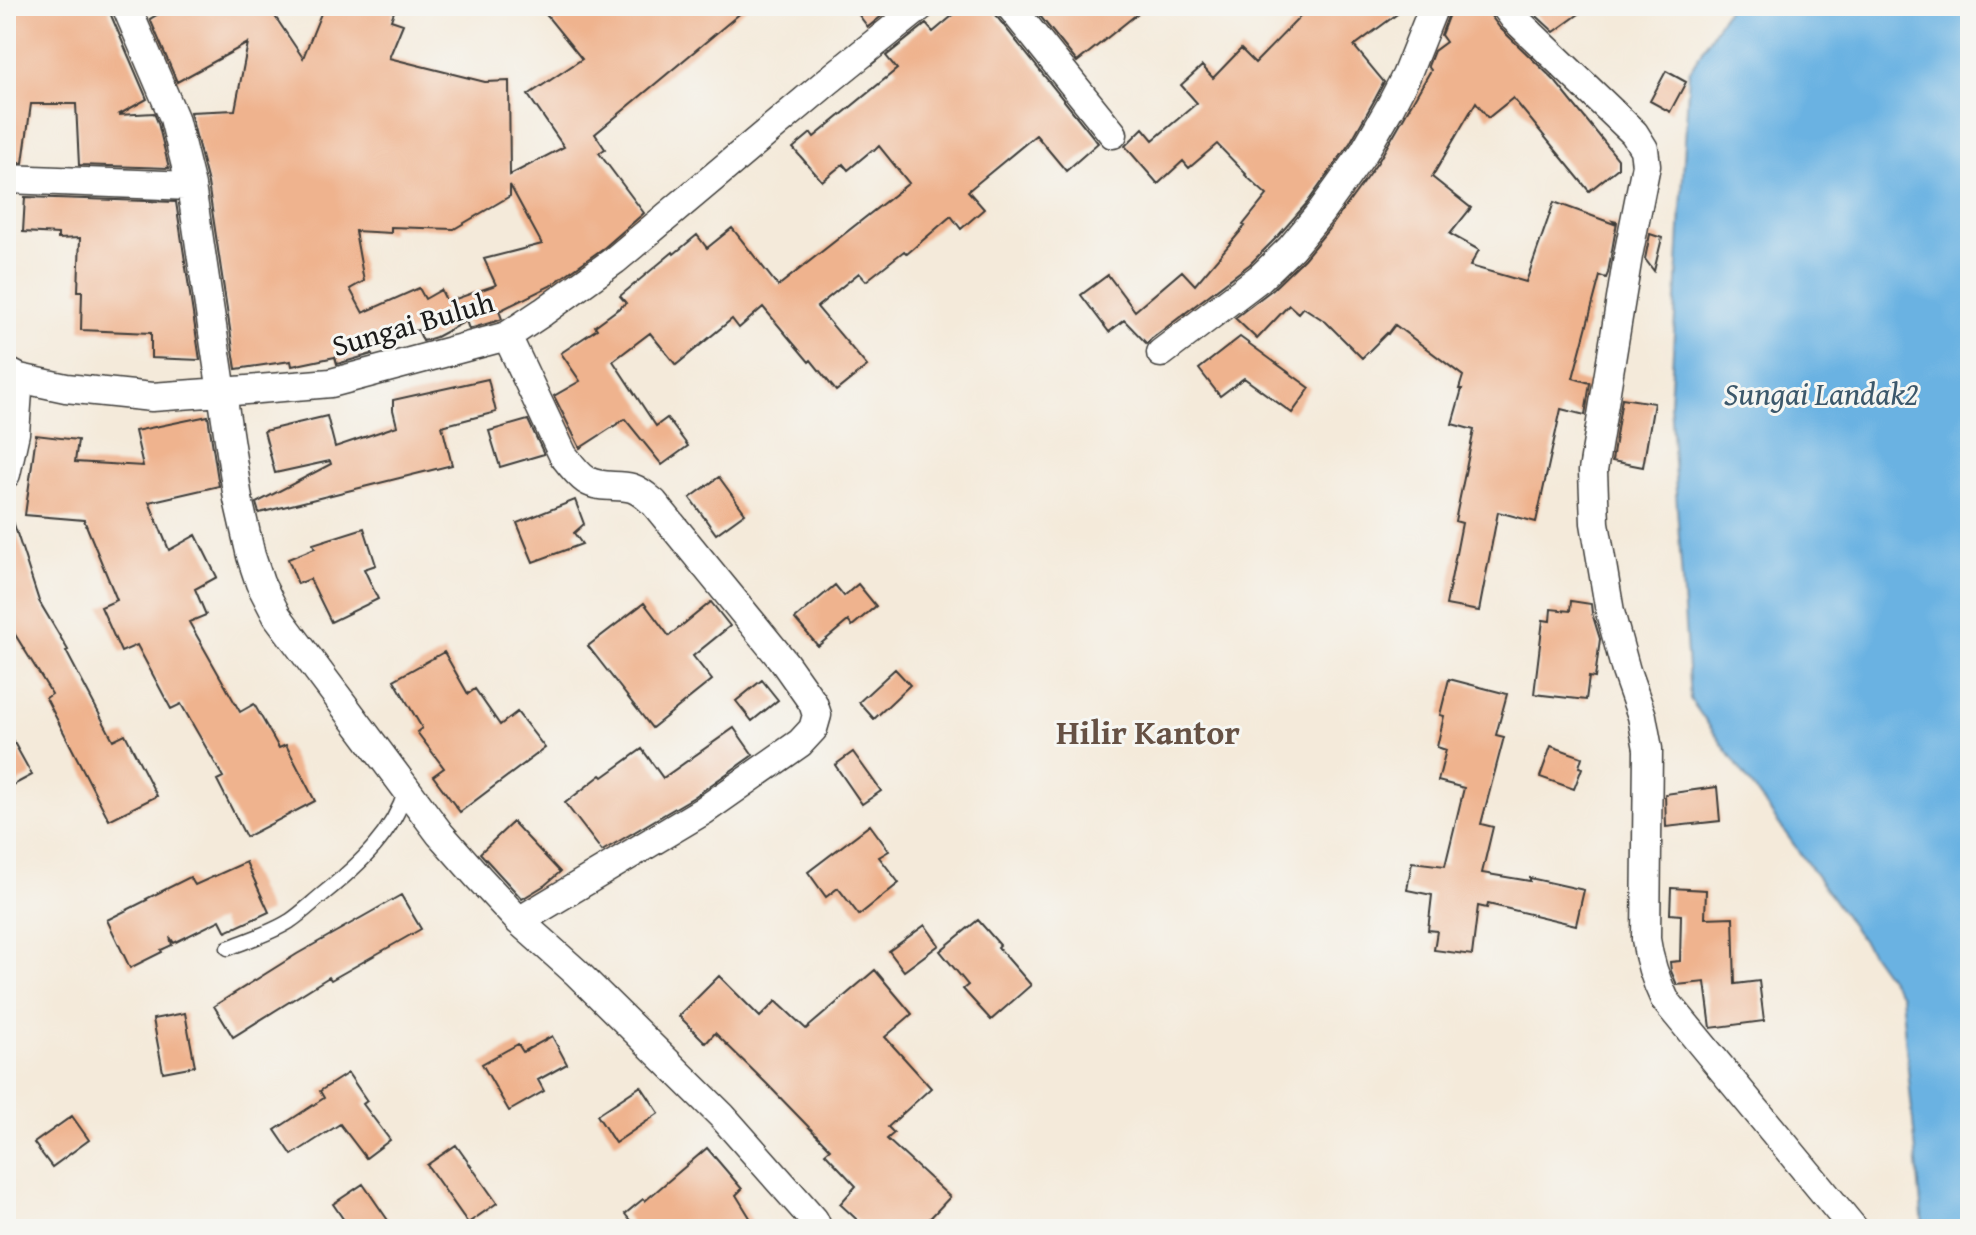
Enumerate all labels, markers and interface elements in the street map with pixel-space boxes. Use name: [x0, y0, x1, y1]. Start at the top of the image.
street label: Sungai Buluh: [327, 279, 499, 367]
water label: Sungai Landak2: [1724, 370, 1918, 417]
district label: Hilir Kantor: [1056, 707, 1240, 756]

